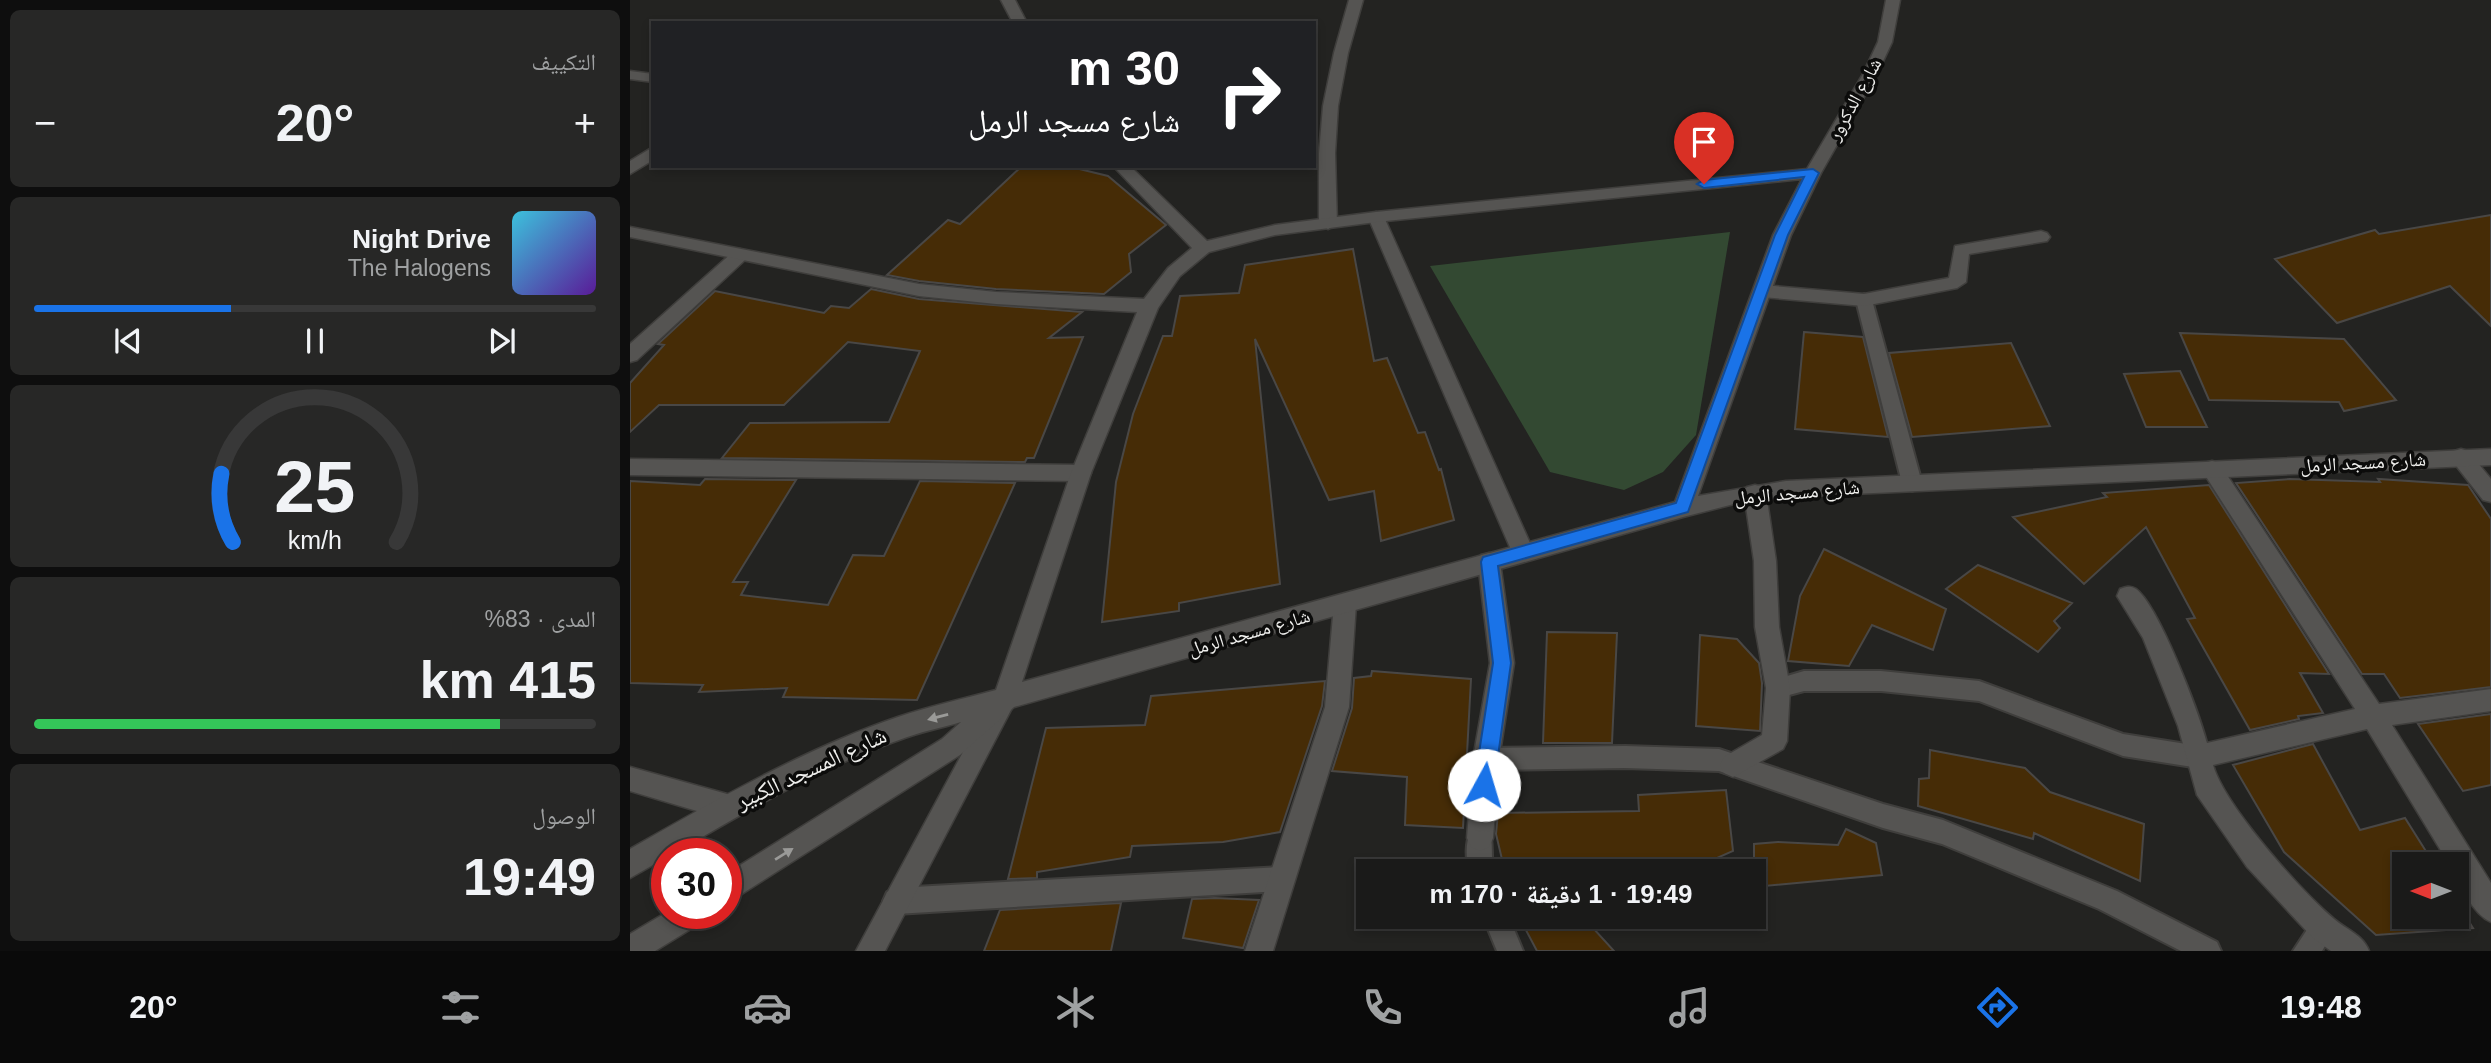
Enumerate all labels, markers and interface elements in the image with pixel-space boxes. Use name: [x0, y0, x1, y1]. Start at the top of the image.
text: 30 m: [1068, 41, 1180, 95]
text: التكييف: [531, 49, 596, 75]
icon: right: [1204, 49, 1295, 140]
street label: شارع الدكرور: [1823, 54, 1886, 145]
text: 20°: [276, 94, 354, 152]
text: −: [34, 102, 56, 144]
text: +: [574, 102, 596, 144]
text: شارع مسجد الرمل: [968, 103, 1180, 139]
pin: [1674, 112, 1734, 184]
icon: arrive: [1685, 123, 1723, 161]
text: Night Drive: [352, 224, 491, 254]
text: The Halogens: [348, 255, 491, 281]
icon: previous: [109, 322, 147, 360]
icon: pause: [296, 322, 334, 360]
icon: next: [483, 322, 521, 360]
text: 25: [275, 446, 355, 527]
street label: شارع مسجد الرمل: [2300, 449, 2426, 477]
street label: شارع مسجد الرمل: [1734, 477, 1861, 509]
text: km/h: [288, 525, 342, 553]
street label: شارع مسجد الرمل: [1186, 605, 1313, 661]
text: المدى · 83%: [485, 606, 596, 632]
text: 415 km: [420, 651, 596, 709]
one-way arrow: [927, 713, 948, 723]
street label: شارع المسجد الكبير: [731, 722, 891, 816]
position arrow: [1447, 748, 1521, 822]
text: الوصول: [532, 803, 596, 829]
speed limit sign: 30: [651, 838, 742, 929]
text: 19:49: [463, 848, 596, 906]
one-way arrow: [775, 848, 794, 861]
north arrow: [2392, 852, 2469, 929]
map controls: [2392, 852, 2469, 929]
text: 19:49 · 1 دقيقة · 170 m: [1430, 879, 1692, 909]
icon: filters: [436, 983, 485, 1032]
icon: car: [743, 983, 792, 1032]
icon: climate: [1051, 983, 1100, 1032]
icon: phone: [1358, 983, 1407, 1032]
icon: music: [1665, 983, 1714, 1032]
icon: directions: [1973, 983, 2022, 1032]
text: 20°: [129, 989, 178, 1025]
text: 19:48: [2280, 989, 2362, 1025]

